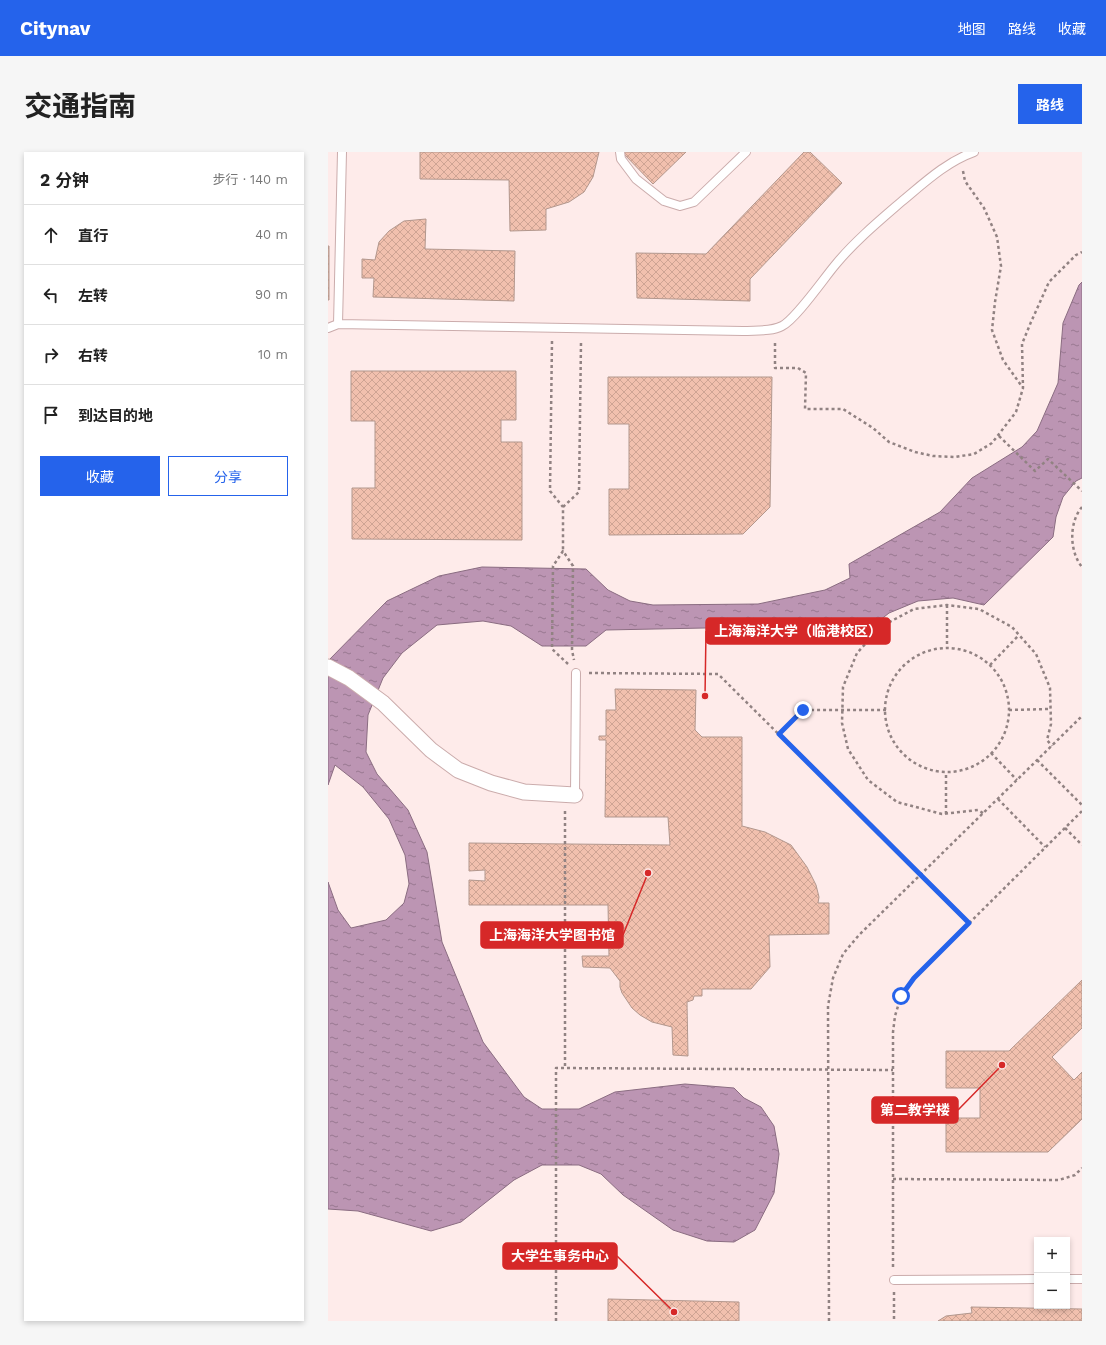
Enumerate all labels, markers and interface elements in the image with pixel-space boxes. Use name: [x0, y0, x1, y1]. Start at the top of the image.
text: Citynav: [20, 17, 91, 40]
text: 地图: [958, 21, 986, 37]
text: 路线: [1008, 21, 1036, 37]
text: 收藏: [1058, 21, 1086, 37]
button: 路线: [1018, 84, 1082, 124]
text: 交通指南: [24, 90, 136, 123]
text: 2 分钟: [40, 170, 89, 190]
text: 步行 · 140 m: [213, 172, 288, 187]
icon: ahead: [40, 224, 62, 246]
text: 直行: [78, 227, 108, 245]
text: 40 m: [255, 227, 288, 242]
icon: left: [40, 284, 62, 306]
text: 左转: [78, 287, 108, 305]
text: 90 m: [255, 287, 288, 302]
icon: right: [40, 344, 62, 366]
text: 右转: [78, 347, 108, 365]
text: 10 m: [258, 347, 288, 362]
icon: arrive: [40, 404, 62, 426]
text: 到达目的地: [78, 407, 153, 425]
button: 收藏: [40, 456, 160, 496]
button: 分享: [168, 456, 288, 496]
callout: 上海海洋大学（临港校区）: [706, 618, 890, 644]
text: 上海海洋大学（临港校区）: [714, 623, 882, 639]
route end: [794, 701, 812, 719]
callout: 上海海洋大学图书馆: [481, 922, 623, 948]
text: 上海海洋大学图书馆: [489, 927, 615, 943]
route start: [892, 987, 910, 1005]
callout: 第二教学楼: [872, 1097, 958, 1123]
text: 第二教学楼: [880, 1102, 950, 1118]
map controls: [1034, 1237, 1070, 1309]
button: +: [1034, 1237, 1070, 1273]
callout: 大学生事务中心: [503, 1243, 617, 1269]
text: 大学生事务中心: [511, 1248, 609, 1264]
button: −: [1034, 1273, 1070, 1309]

